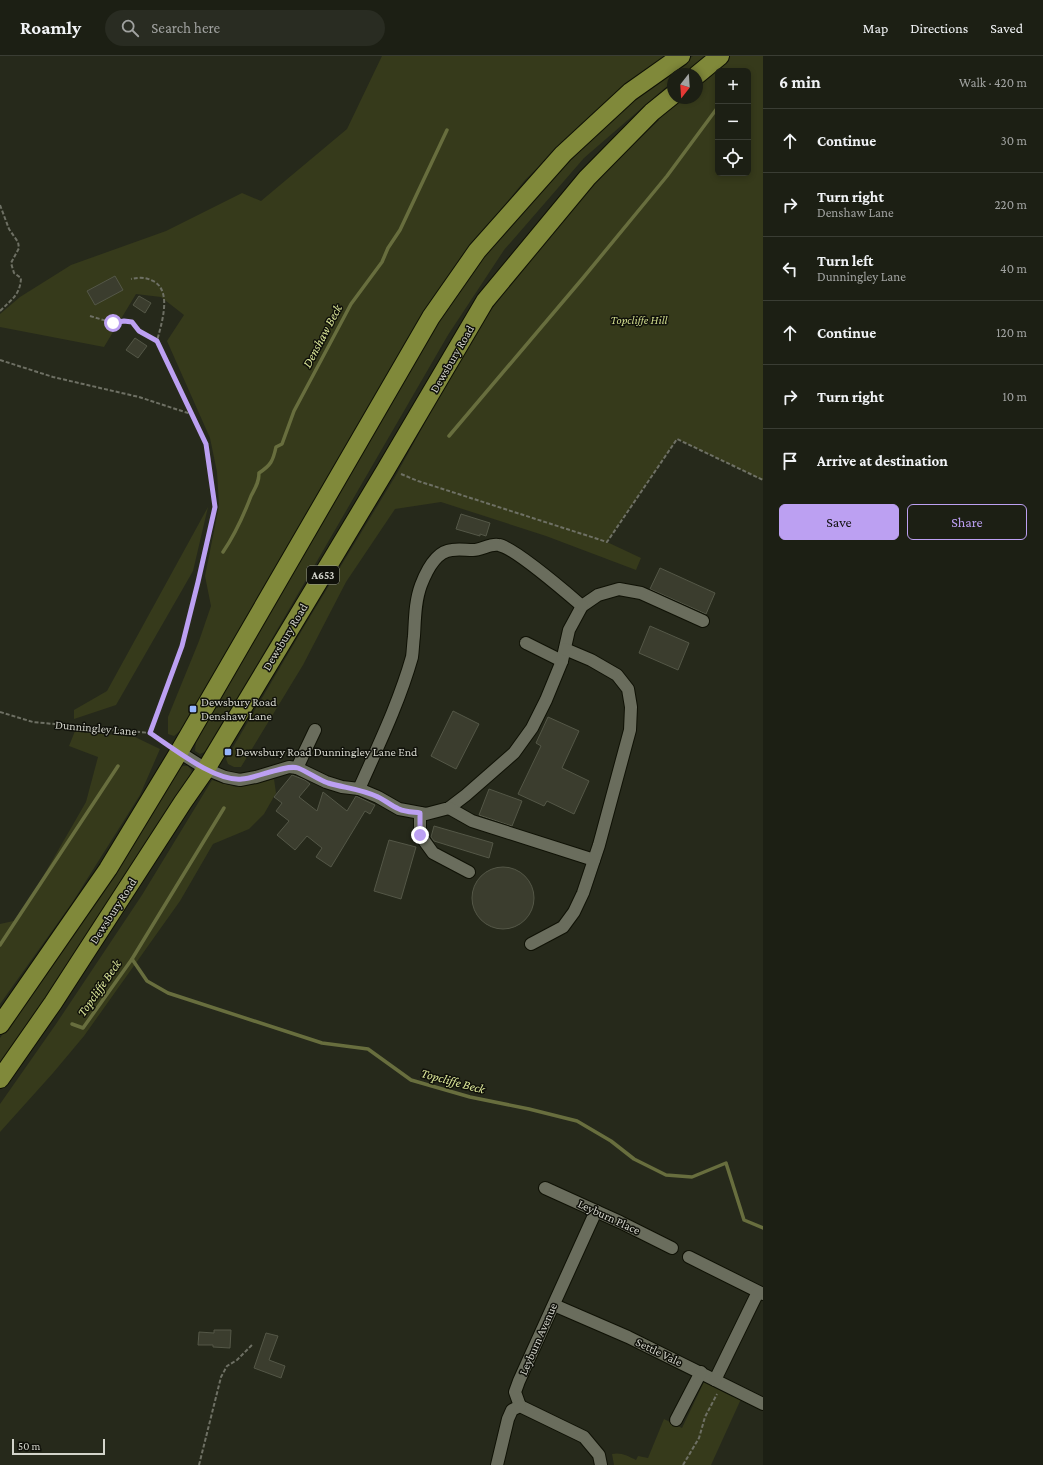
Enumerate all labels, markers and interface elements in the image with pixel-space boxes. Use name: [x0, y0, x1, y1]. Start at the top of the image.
search box: [105, 10, 385, 46]
text: Roamly: [20, 17, 81, 38]
icon: search: [119, 17, 141, 39]
text: Search here: [151, 20, 220, 36]
text: Map: [863, 20, 888, 36]
text: Directions: [910, 20, 968, 36]
text: Saved: [990, 20, 1023, 36]
north arrow: [667, 68, 703, 104]
map controls: [715, 68, 751, 176]
button: +: [715, 68, 751, 104]
text: 6 min: [779, 73, 821, 92]
text: Walk · 420 m: [959, 75, 1027, 90]
button: −: [715, 104, 751, 140]
icon: ahead: [779, 130, 801, 152]
text: Continue: [817, 133, 876, 149]
text: 30 m: [1001, 133, 1027, 148]
button: locate: [715, 140, 751, 176]
text: Turn right: [817, 189, 884, 205]
icon: right: [779, 194, 801, 216]
text: 220 m: [994, 197, 1027, 212]
text: Denshaw Lane: [817, 205, 894, 220]
text: Turn left: [817, 253, 873, 269]
icon: left: [779, 258, 801, 280]
text: 40 m: [1000, 261, 1027, 276]
text: Dunningley Lane: [817, 269, 906, 284]
water label: Denshaw Beck: [299, 301, 346, 370]
park label: Topcliffe Hill: [610, 313, 669, 327]
route start: [104, 314, 122, 332]
street label: Dewsbury Road: [427, 322, 477, 395]
icon: ahead: [779, 322, 801, 344]
text: Continue: [817, 325, 876, 341]
text: 120 m: [996, 325, 1027, 340]
icon: right: [779, 386, 801, 408]
text: Turn right: [817, 389, 884, 405]
text: 10 m: [1002, 389, 1027, 404]
icon: arrive: [779, 450, 801, 472]
text: Arrive at destination: [817, 453, 948, 469]
button: Save: [779, 504, 899, 540]
button: Share: [907, 504, 1027, 540]
road number: A653: [307, 566, 339, 584]
street label: Dewsbury Road: [260, 600, 311, 673]
place label: Dewsbury Road Denshaw Lane: [201, 695, 277, 723]
marker: Dewsbury Road Denshaw Lane: [188, 704, 198, 714]
street label: Dunningley Lane: [55, 717, 137, 739]
place label: Dewsbury Road Dunningley Lane End: [236, 745, 418, 759]
marker: Dewsbury Road Dunningley Lane End: [223, 747, 233, 757]
route end: [411, 826, 429, 844]
street label: Dewsbury Road: [87, 875, 140, 946]
water label: Topcliffe Beck: [74, 956, 125, 1019]
water label: Topcliffe Beck: [419, 1065, 488, 1097]
street label: Leyburn Place: [576, 1196, 642, 1238]
street label: Leyburn Avenue: [516, 1301, 560, 1377]
street label: Settle Vale: [634, 1335, 684, 1369]
scale bar: [12, 1437, 105, 1456]
text: 50 m: [18, 1440, 40, 1452]

